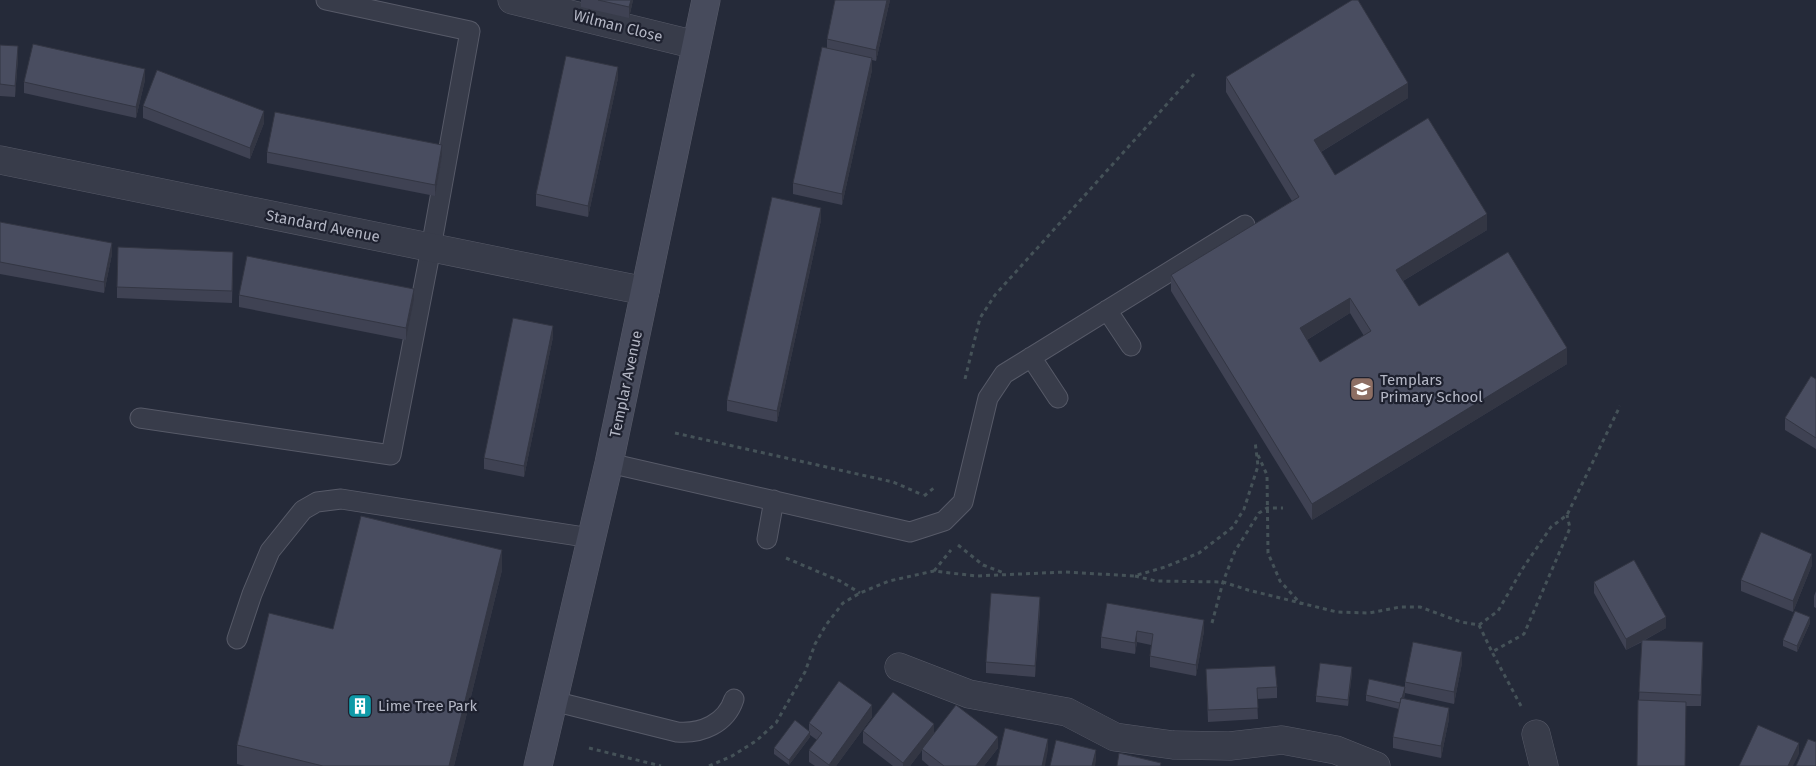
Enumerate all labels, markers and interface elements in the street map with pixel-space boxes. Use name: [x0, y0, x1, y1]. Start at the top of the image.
street label: Wilman Close: [572, 6, 664, 46]
street label: Standard Avenue: [265, 206, 381, 246]
street label: Templar Avenue: [606, 329, 646, 439]
place label: Templars Primary School: [1380, 371, 1483, 406]
school or university icon: Templars Primary School: [1349, 376, 1375, 402]
building icon: Lime Tree Park: [347, 693, 373, 719]
place label: Lime Tree Park: [378, 697, 478, 715]

